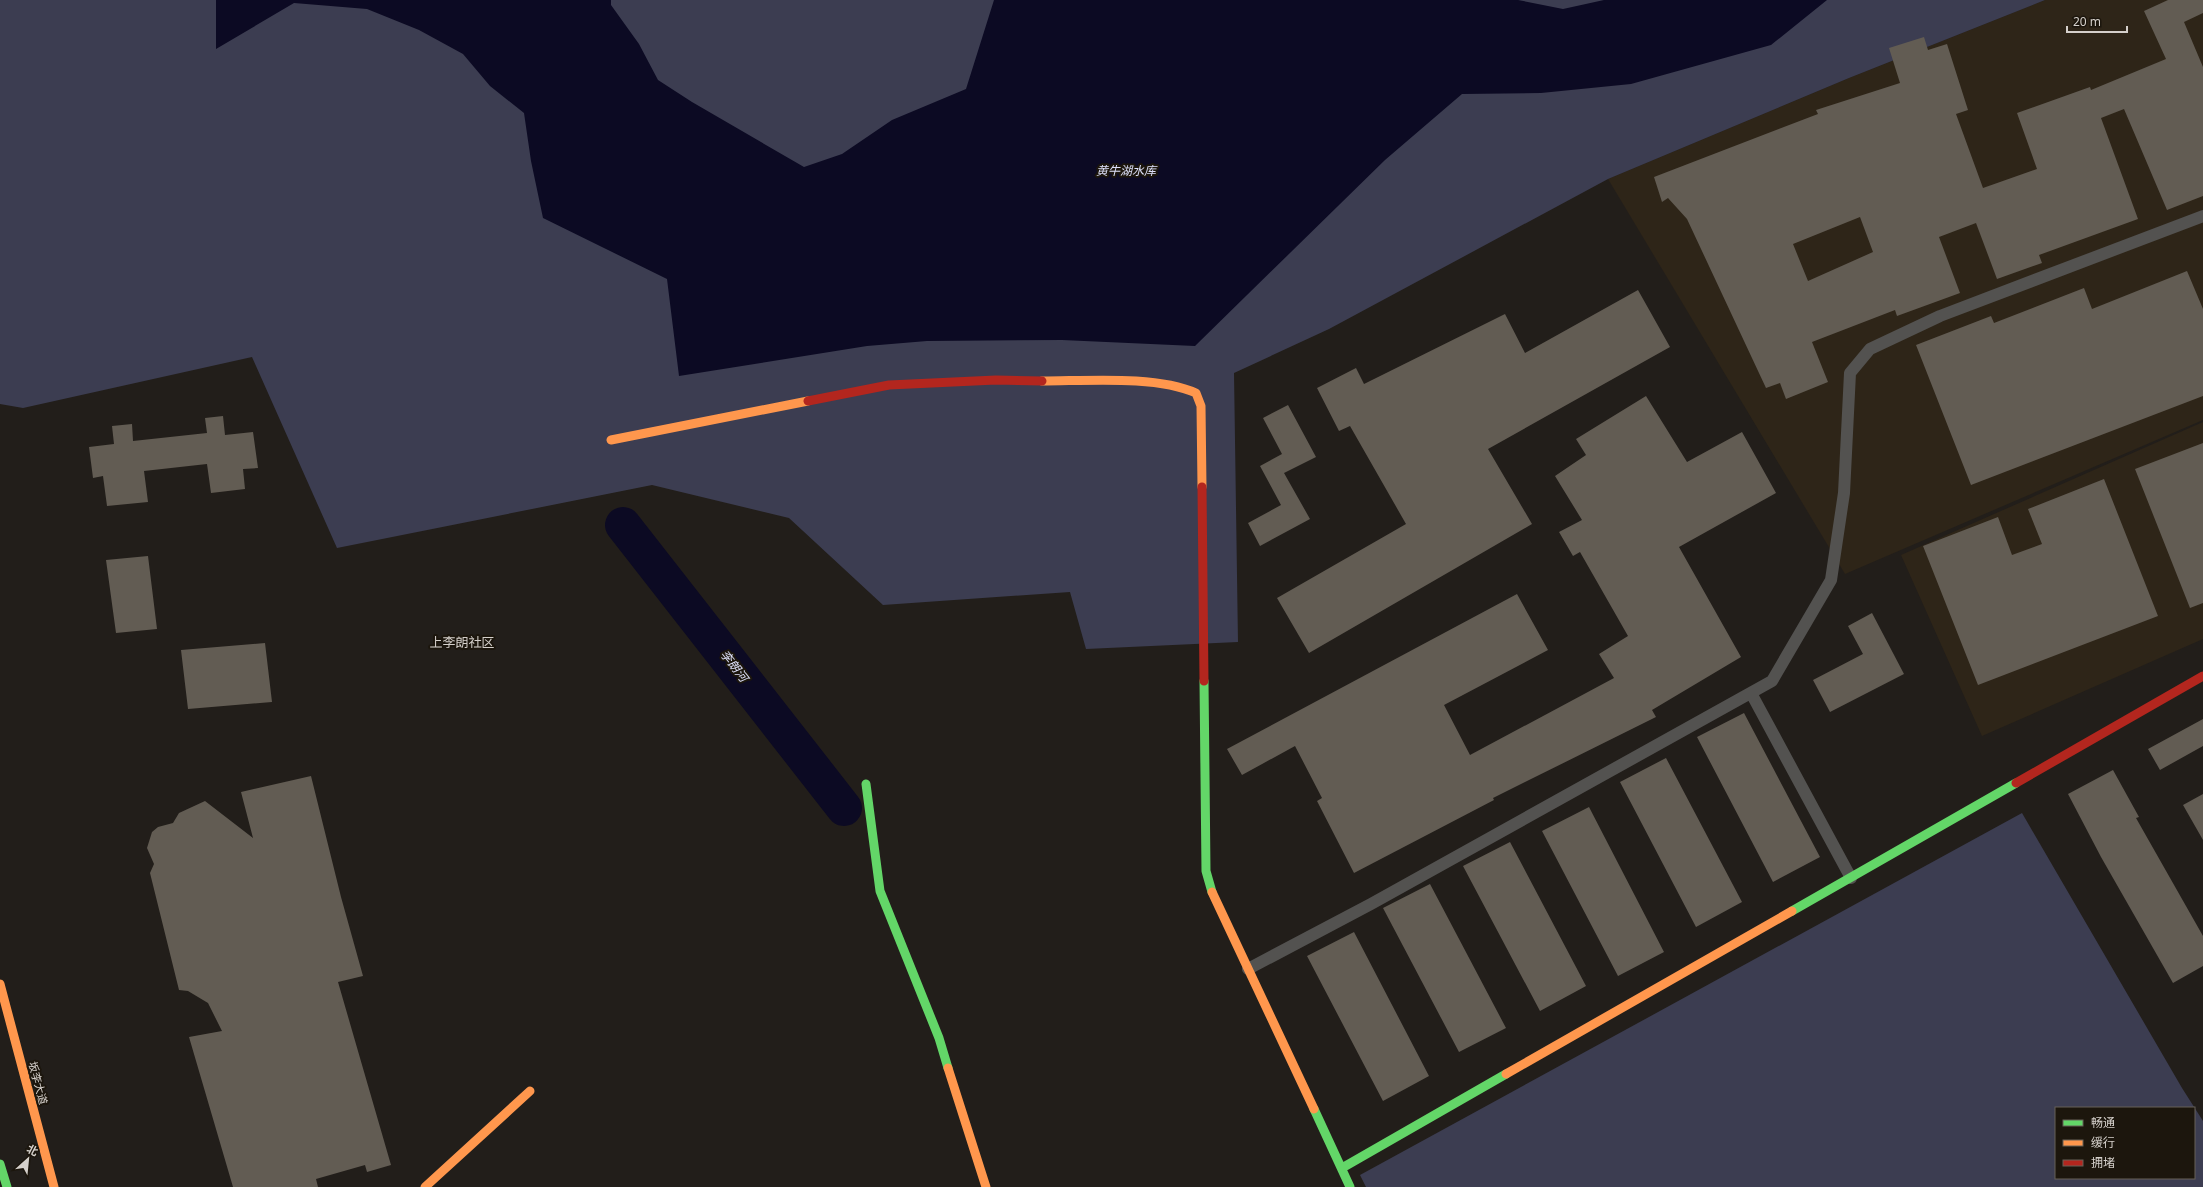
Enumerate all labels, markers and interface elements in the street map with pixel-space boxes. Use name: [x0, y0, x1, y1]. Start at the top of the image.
scale bar: [2067, 8, 2127, 34]
text: 20 m: [2073, 13, 2101, 30]
water label: 黄牛湖水库: [1096, 162, 1158, 179]
district label: 上李朗社区: [429, 633, 495, 651]
water label: 李朗河: [717, 646, 753, 687]
street label: 坂李大道: [26, 1060, 51, 1106]
legend: [2055, 1107, 2195, 1179]
text: 畅通: [2091, 1114, 2115, 1131]
text: 缓行: [2091, 1134, 2115, 1151]
north arrow: [8, 1139, 48, 1179]
text: 北: [24, 1140, 41, 1159]
text: 拥堵: [2091, 1154, 2115, 1171]

